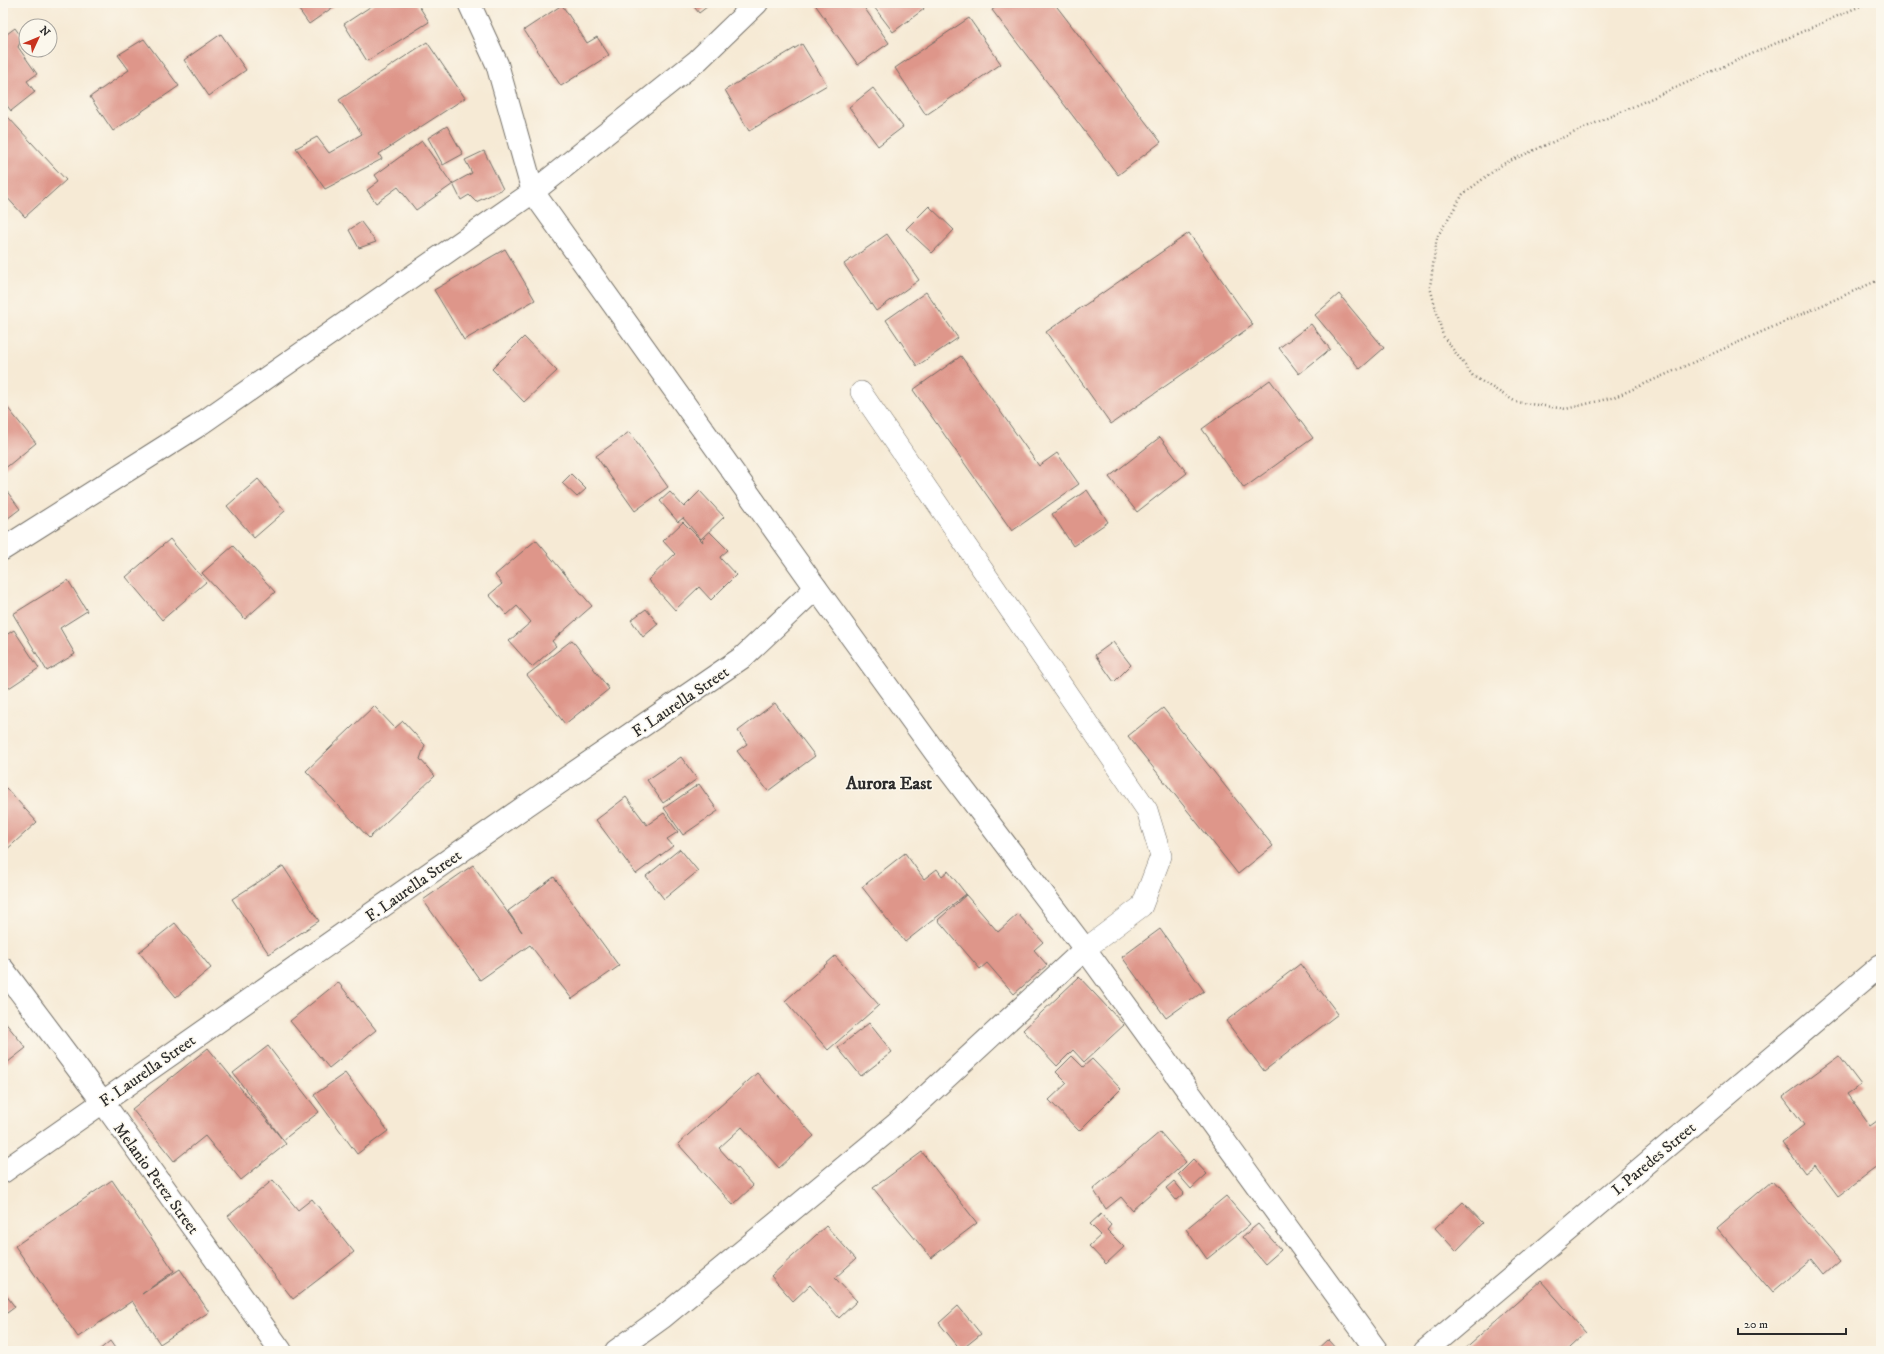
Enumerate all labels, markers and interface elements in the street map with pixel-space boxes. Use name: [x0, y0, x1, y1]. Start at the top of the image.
north arrow: [18, 18, 58, 58]
text: N: [36, 24, 53, 40]
street label: F. Laurella Street: [628, 662, 733, 742]
district label: Aurora East: [845, 773, 932, 795]
street label: F. Laurella Street: [362, 845, 465, 926]
street label: F. Laurella Street: [96, 1030, 199, 1111]
street label: I. Paredes Street: [1607, 1118, 1700, 1200]
street label: Melanio Perez Street: [109, 1119, 203, 1238]
scale bar: [1738, 1310, 1846, 1336]
text: 20 m: [1744, 1317, 1768, 1332]

